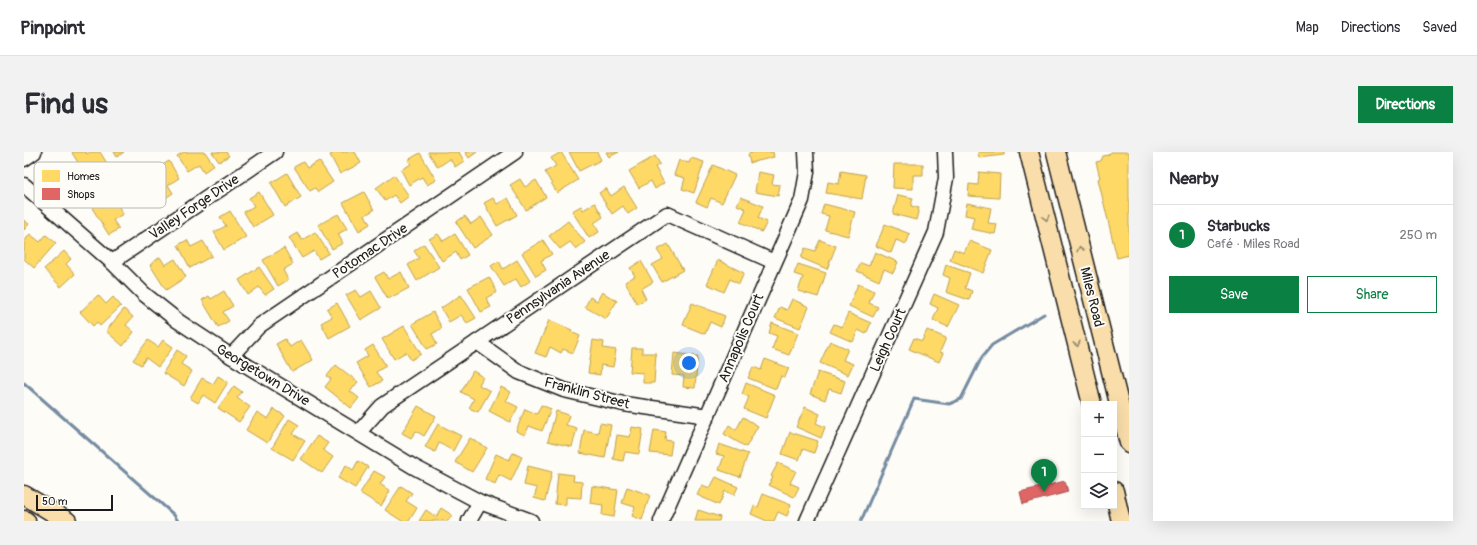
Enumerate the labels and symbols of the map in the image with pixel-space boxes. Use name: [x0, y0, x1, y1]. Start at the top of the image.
legend: [34, 162, 166, 208]
text: Homes: [67, 170, 100, 183]
street label: Valley Forge Drive: [146, 171, 242, 243]
text: Shops: [67, 188, 95, 201]
one-way arrow: [1041, 215, 1049, 222]
street label: Potomac Drive: [329, 220, 411, 282]
street label: Pennsylvania Avenue: [503, 246, 613, 328]
one-way arrow: [1077, 246, 1085, 252]
street label: Miles Road: [1076, 265, 1108, 329]
street label: Annapolis Court: [715, 291, 767, 385]
street label: Leigh Court: [866, 305, 910, 374]
street label: Georgetown Drive: [213, 340, 313, 410]
one-way arrow: [1073, 341, 1081, 348]
your location: [679, 353, 699, 373]
street label: Franklin Street: [542, 373, 632, 413]
pin: 1: [1031, 459, 1057, 492]
scale bar: [36, 493, 113, 512]

